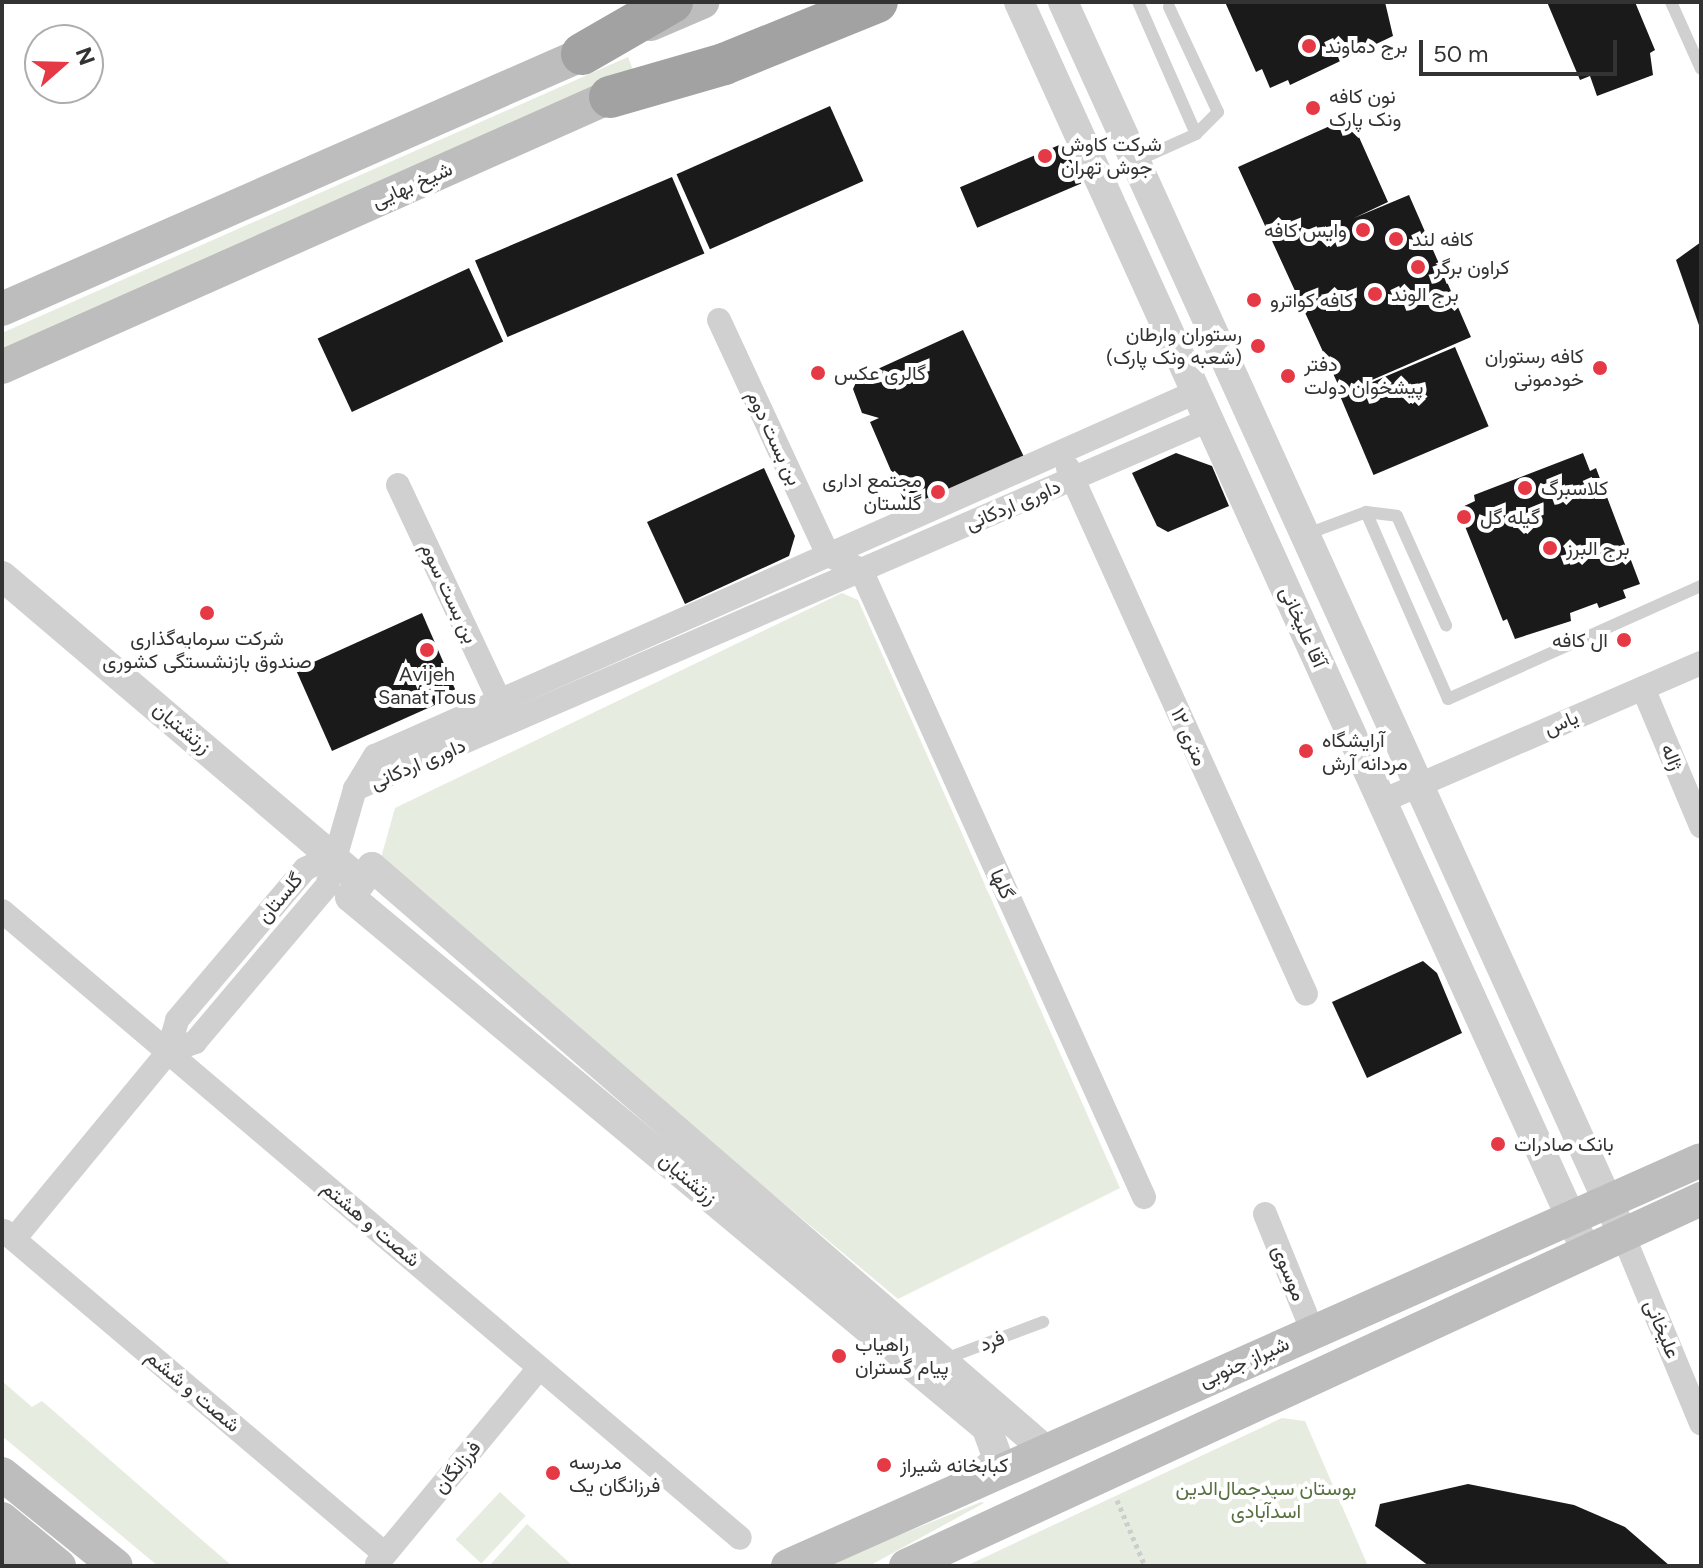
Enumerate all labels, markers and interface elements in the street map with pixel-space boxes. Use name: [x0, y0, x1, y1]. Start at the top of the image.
north arrow: [24, 24, 104, 104]
scale bar: [1423, 24, 1621, 74]
place label: برج دماوند: [1325, 34, 1408, 58]
marker: برج دماوند: [1300, 37, 1318, 55]
text: 50 m: [1433, 39, 1489, 68]
text: N: [70, 44, 101, 69]
place label: نون کافه ونک پارک: [1329, 84, 1401, 131]
marker: نون کافه ونک پارک: [1304, 99, 1322, 117]
place label: شرکت کاوش جوش تهران: [1061, 132, 1162, 179]
marker: شرکت کاوش جوش تهران: [1036, 147, 1054, 165]
street label: شیخ بهایی: [368, 157, 456, 213]
place label: وایس کافه: [1264, 218, 1347, 242]
marker: وایس کافه: [1354, 221, 1372, 239]
place label: کافه لند: [1412, 227, 1474, 251]
marker: کافه لند: [1387, 230, 1405, 248]
place label: کراون برگر: [1434, 255, 1510, 279]
marker: کراون برگر: [1409, 258, 1427, 276]
place label: برج الوند: [1391, 282, 1459, 306]
marker: برج الوند: [1366, 285, 1384, 303]
place label: کافه کواترو: [1270, 288, 1353, 312]
marker: کافه کواترو: [1245, 291, 1263, 309]
place label: رستوران وارطان (شعبه ونک پارک): [1106, 322, 1242, 369]
marker: رستوران وارطان (شعبه ونک پارک): [1249, 337, 1267, 355]
place label: کافه رستوران خودمونی: [1485, 344, 1584, 391]
place label: دفتر پیشخوان دولت: [1304, 352, 1424, 399]
marker: کافه رستوران خودمونی: [1591, 359, 1609, 377]
place label: گالری عکس: [834, 361, 926, 385]
marker: گالری عکس: [809, 364, 827, 382]
marker: دفتر پیشخوان دولت: [1279, 367, 1297, 385]
street label: بن بست دوم: [742, 387, 806, 489]
place label: مجتمع اداری گلستان: [822, 468, 922, 515]
street label: داوری اردکانی: [962, 474, 1064, 536]
place label: کلاسبرگ: [1541, 476, 1608, 500]
marker: کلاسبرگ: [1516, 479, 1534, 497]
marker: مجتمع اداری گلستان: [929, 483, 947, 501]
place label: گیله گل: [1480, 505, 1540, 529]
marker: گیله گل: [1455, 508, 1473, 526]
place label: برج البرز: [1566, 536, 1630, 560]
street label: بن بست سوم: [415, 539, 483, 647]
marker: برج البرز: [1541, 539, 1559, 557]
street label: آقا علیخانی: [1274, 583, 1332, 671]
marker: شرکت سرمایه‌گذاری صندوق بازنشستگی کشوری: [198, 604, 216, 622]
place label: شرکت سرمایه‌گذاری صندوق بازنشستگی کشوری: [102, 626, 312, 673]
place label: ال کافه: [1552, 628, 1608, 652]
marker: ال کافه: [1615, 631, 1633, 649]
marker: Avijeh Sanat Tous: [418, 641, 436, 659]
place label: Avijeh Sanat Tous: [378, 662, 476, 709]
street label: زرتشتیان: [148, 697, 216, 759]
street label: ۱۲ متری: [1166, 704, 1212, 770]
street label: یاس: [1540, 705, 1582, 741]
place label: آرایشگاه مردانه آرش: [1322, 728, 1408, 775]
street label: داوری اردکانی: [367, 733, 469, 795]
street label: ژاله: [1656, 740, 1688, 774]
marker: آرایشگاه مردانه آرش: [1297, 742, 1315, 760]
street label: گلها: [985, 865, 1019, 903]
street label: گلستان: [252, 868, 308, 928]
place label: بانک صادرات: [1514, 1132, 1614, 1156]
marker: بانک صادرات: [1489, 1135, 1507, 1153]
street label: زرتشتیان: [654, 1148, 722, 1210]
street label: شصت و هشتم: [317, 1176, 425, 1272]
street label: موسوی: [1267, 1241, 1311, 1305]
street label: علیخانی: [1639, 1296, 1685, 1362]
street label: فرد: [976, 1325, 1008, 1357]
street label: شیراز جنوبی: [1195, 1331, 1293, 1393]
place label: راهیاب پیام گستران: [855, 1332, 949, 1379]
street label: شصت و ششم: [141, 1345, 245, 1437]
marker: راهیاب پیام گستران: [830, 1347, 848, 1365]
street label: فرزانگان: [428, 1436, 486, 1498]
place label: مدرسه فرزانگان یک: [569, 1450, 660, 1497]
place label: کبابخانه شیراز: [900, 1453, 1008, 1477]
marker: کبابخانه شیراز: [875, 1456, 893, 1474]
marker: مدرسه فرزانگان یک: [544, 1464, 562, 1482]
park label: بوستان سیدجمال‌الدین اسدآبادی: [1176, 1476, 1356, 1523]

